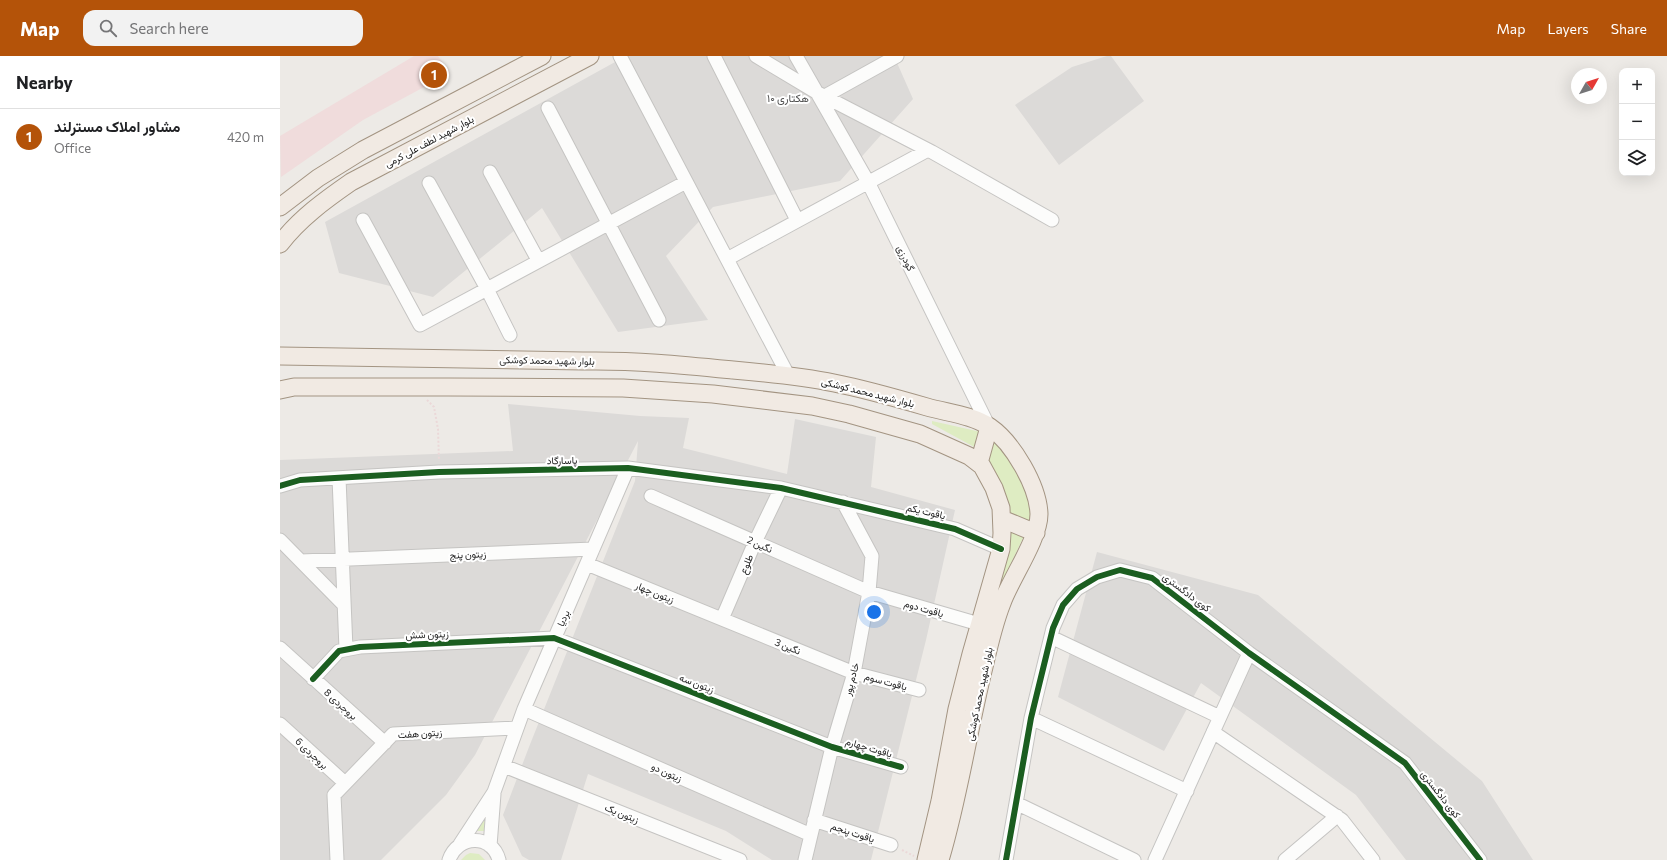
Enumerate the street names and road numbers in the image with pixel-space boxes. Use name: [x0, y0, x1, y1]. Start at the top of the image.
street label: بلوار شهید لطف علی کرمی: [382, 112, 476, 170]
street label: گودرزی: [894, 243, 918, 274]
street label: بلوار شهید محمد کوشکی: [499, 353, 595, 368]
street label: بلوار شهید محمد کوشکی: [820, 375, 916, 410]
street label: پاسارگاد: [547, 454, 577, 468]
street label: یاقوت یکم: [905, 501, 947, 522]
street label: نگین 2: [745, 533, 775, 556]
street label: زیتون پنج: [449, 547, 487, 563]
street label: طلوع: [737, 552, 757, 576]
street label: کوی دادگستری: [1160, 570, 1214, 615]
street label: زیتون چهار: [632, 578, 676, 607]
street label: یاقوت دوم: [903, 597, 945, 620]
street label: بردیا: [554, 608, 573, 628]
street label: زیتون شش: [405, 627, 449, 642]
street label: نگین 3: [773, 635, 803, 658]
street label: بلوار شهید محمد کوشکی: [963, 646, 996, 742]
street label: خادم پور: [841, 661, 863, 698]
street label: یاقوت سوم: [863, 670, 909, 693]
street label: زیتون سه: [678, 671, 716, 696]
street label: بروجردی 8: [321, 686, 360, 723]
street label: زیتون هفت: [397, 726, 443, 741]
street label: بروجردی 6: [292, 735, 331, 772]
street label: یاقوت چهارم: [844, 735, 894, 761]
street label: زیتون دو: [649, 760, 684, 785]
street label: کوی دادگستری: [1418, 768, 1464, 821]
street label: زیتون یک: [603, 801, 641, 826]
street label: یاقوت پنجم: [829, 819, 876, 847]

